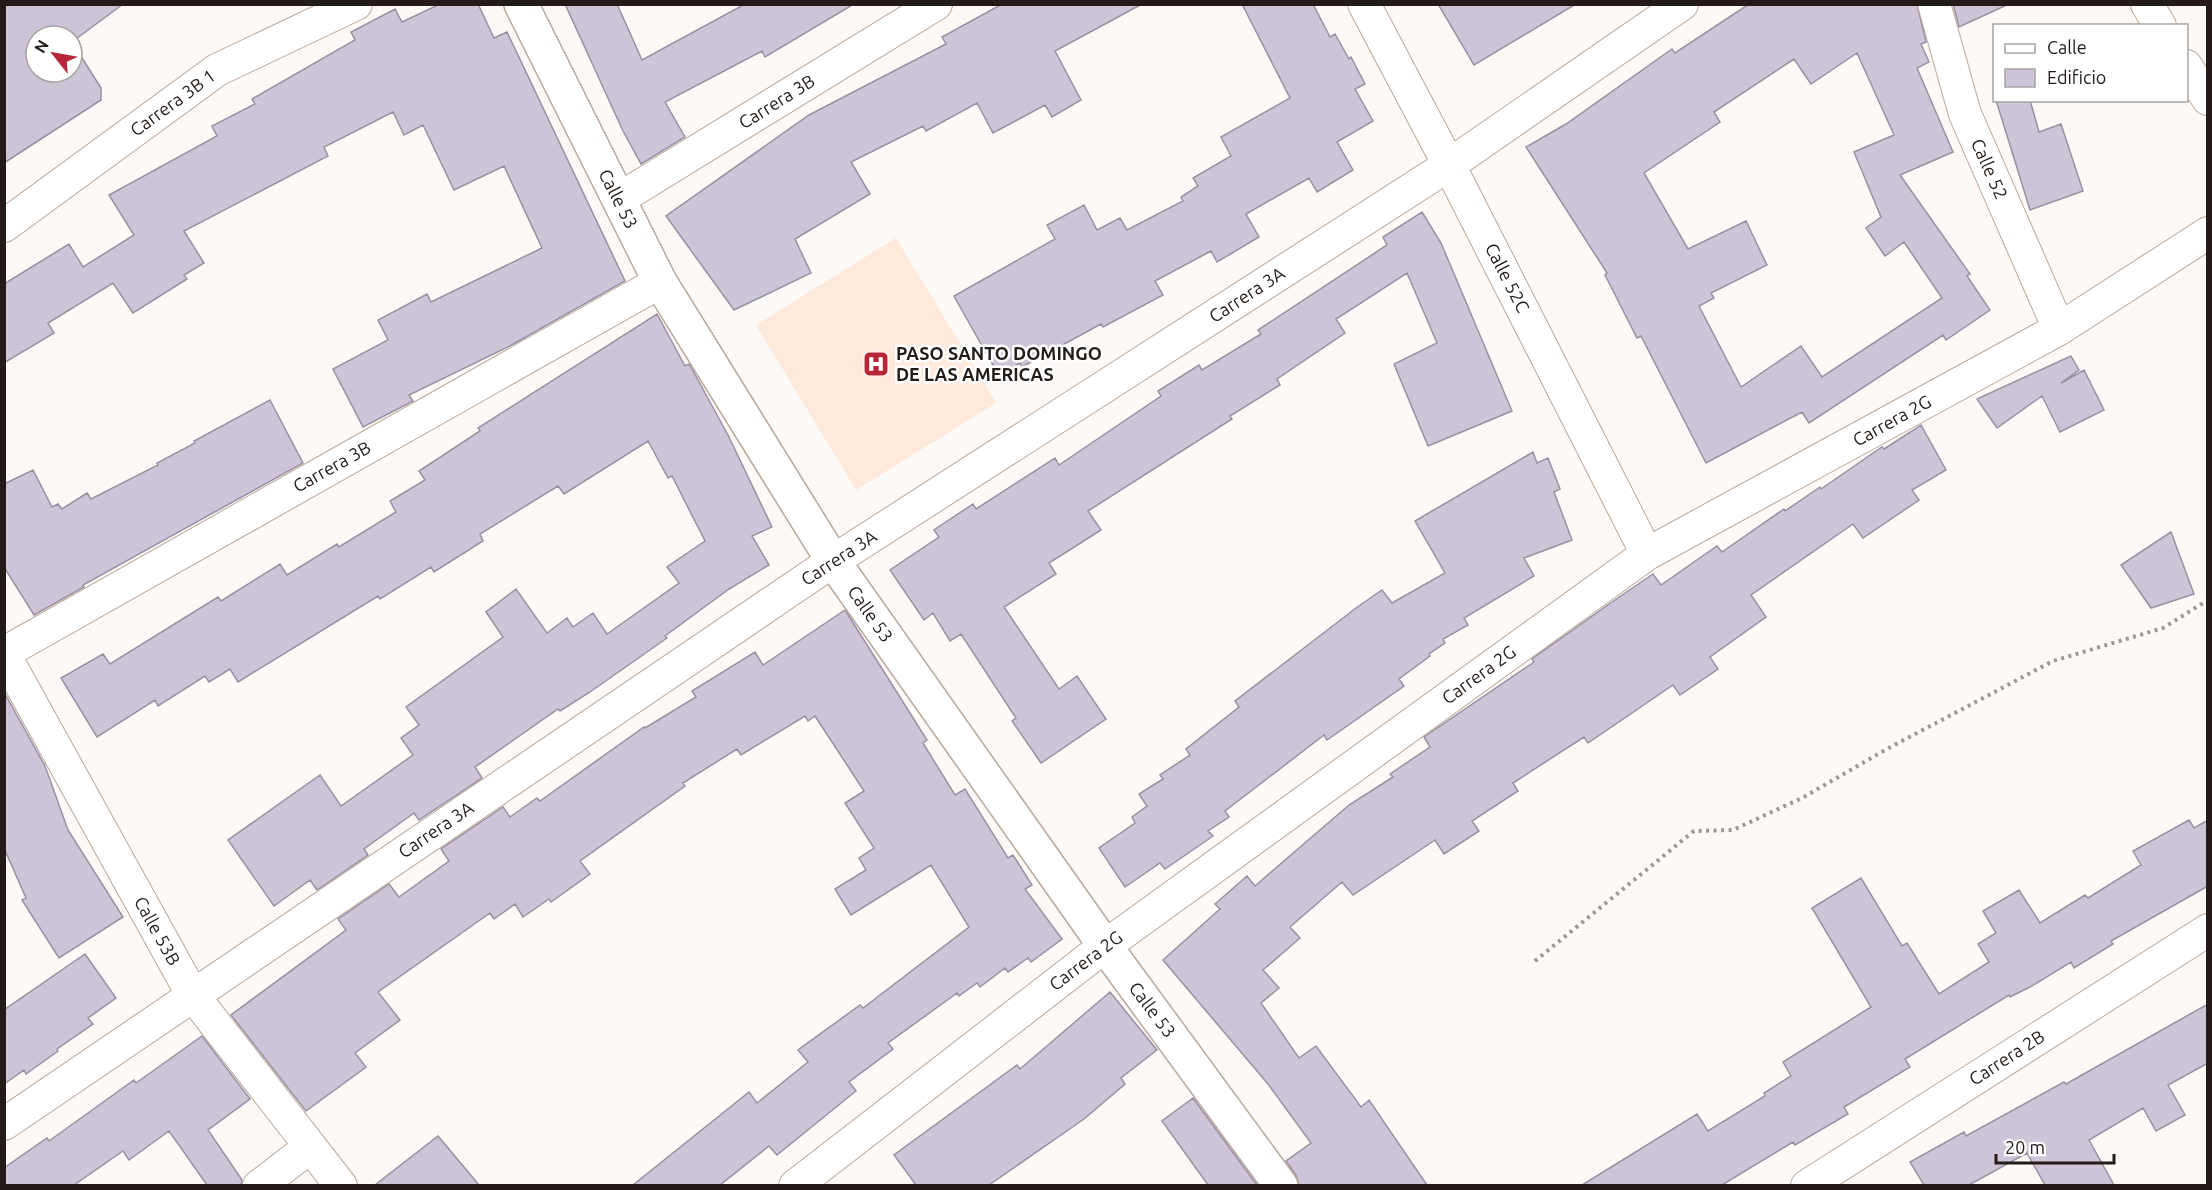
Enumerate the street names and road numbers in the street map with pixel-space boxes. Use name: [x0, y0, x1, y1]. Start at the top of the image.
street label: Carrera 3B 1: [126, 65, 219, 140]
street label: Carrera 3B: [735, 70, 818, 132]
street label: Calle 52: [1968, 135, 2012, 202]
street label: Calle 53: [595, 165, 642, 232]
street label: Calle 52C: [1482, 240, 1534, 316]
street label: Carrera 3A: [1205, 262, 1288, 326]
street label: Carrera 2G: [1849, 390, 1934, 450]
street label: Carrera 3B: [289, 437, 374, 496]
street label: Carrera 3A: [797, 525, 880, 589]
street label: Calle 53: [844, 581, 897, 645]
street label: Carrera 2G: [1438, 641, 1519, 708]
street label: Carrera 3A: [394, 797, 477, 861]
street label: Calle 53B: [131, 893, 185, 968]
street label: Carrera 2G: [1045, 926, 1126, 994]
street label: Calle 53: [1126, 978, 1180, 1041]
street label: Carrera 2B: [1965, 1025, 2048, 1089]

